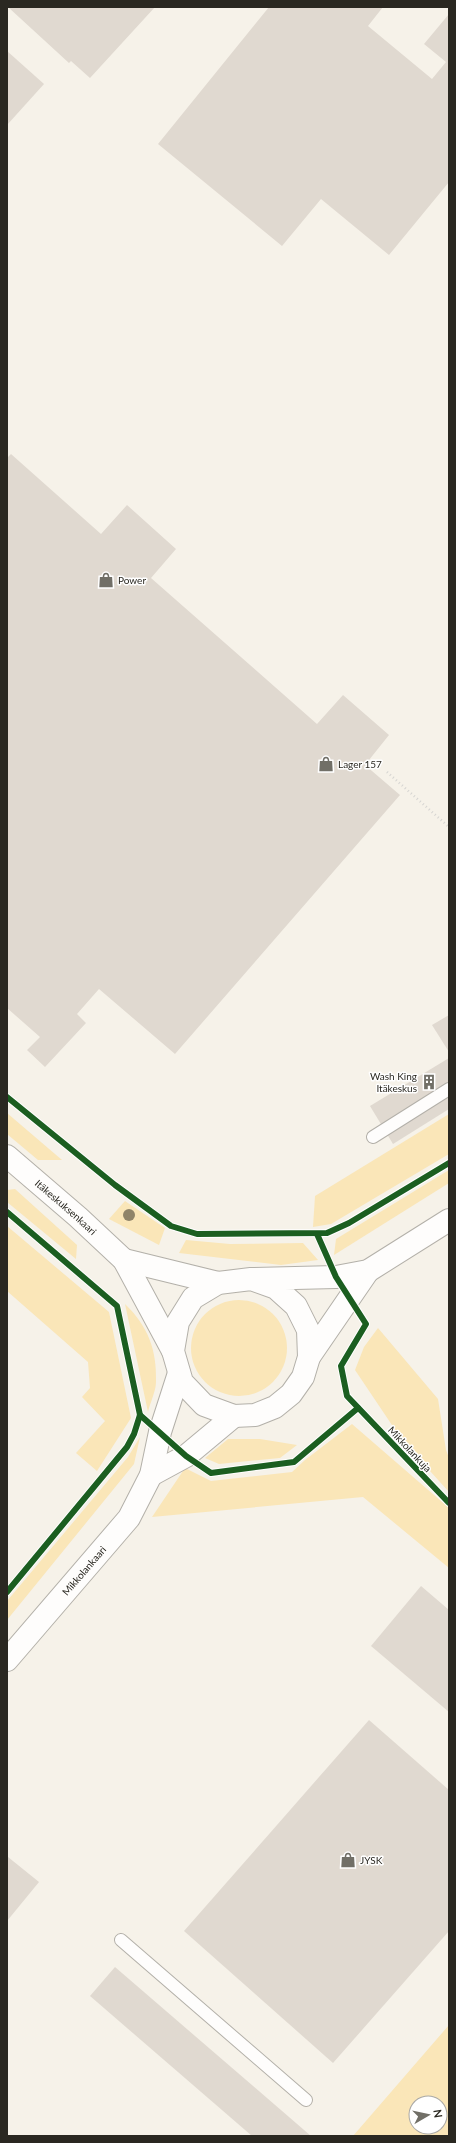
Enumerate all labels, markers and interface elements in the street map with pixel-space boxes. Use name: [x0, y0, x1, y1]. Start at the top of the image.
shop icon: Power: [97, 571, 115, 589]
place label: Power: [118, 574, 146, 586]
shop icon: Lager 157: [317, 755, 335, 773]
place label: Lager 157: [338, 758, 382, 770]
place label: Wash King Itäkeskus: [370, 1070, 417, 1094]
building icon: Wash King Itäkeskus: [420, 1073, 438, 1091]
street label: Itäkeskuksenkaari: [33, 1177, 99, 1237]
street label: Mikkolankuja: [386, 1424, 434, 1474]
street label: Mikkolankaari: [59, 1543, 108, 1598]
shop icon: JYSK: [339, 1851, 357, 1869]
place label: JYSK: [360, 1854, 383, 1866]
north arrow: [408, 2095, 448, 2135]
text: N: [431, 2108, 445, 2119]

